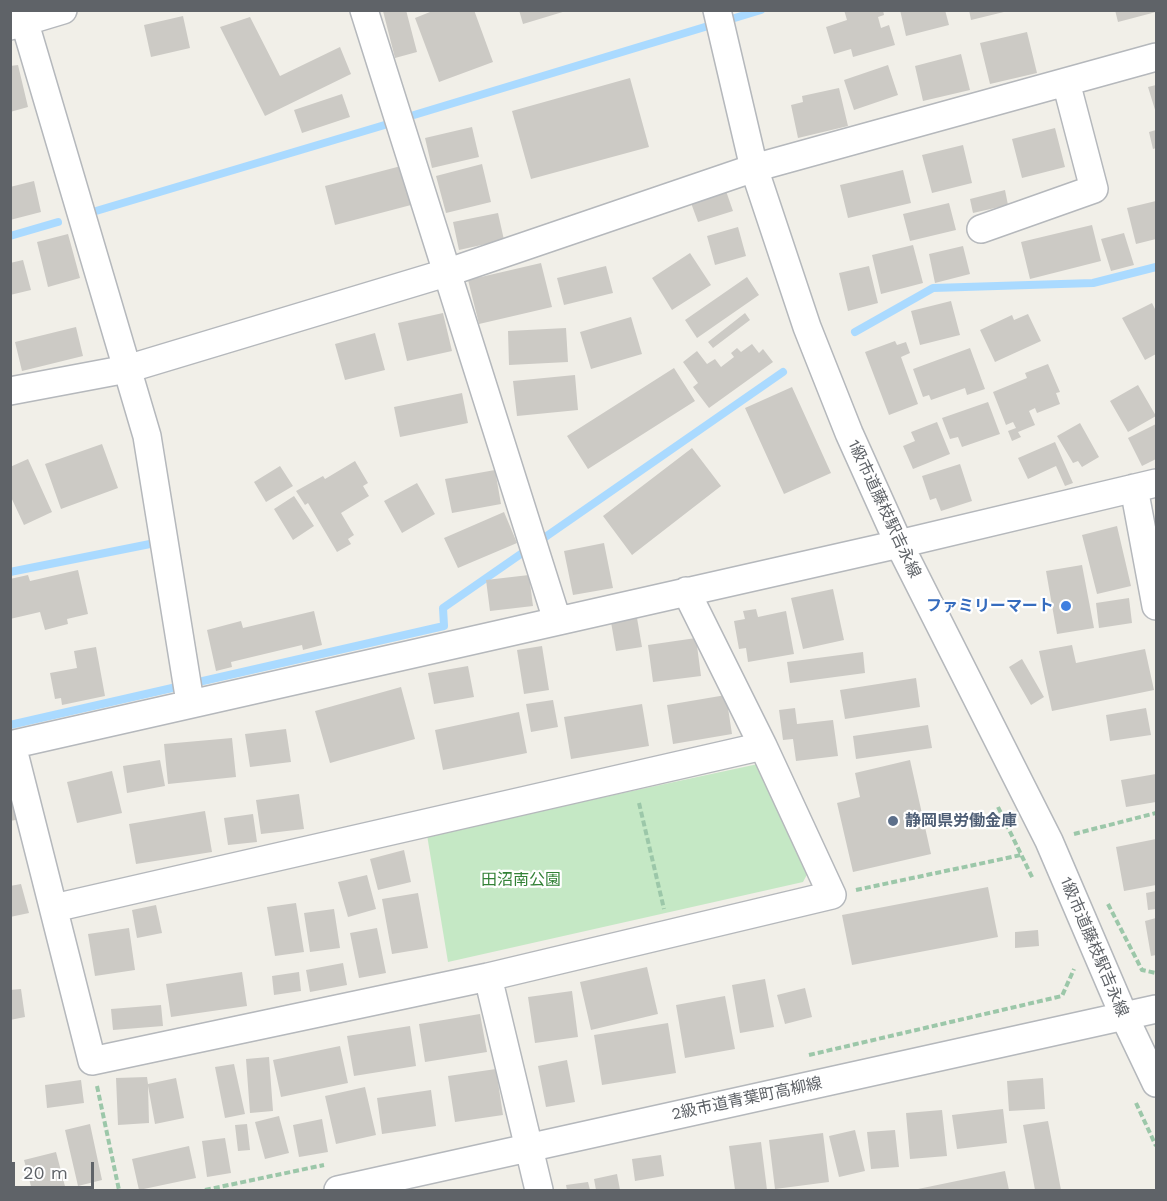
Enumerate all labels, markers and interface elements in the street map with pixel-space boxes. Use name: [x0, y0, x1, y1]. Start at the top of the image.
street label: 1級市道藤枝駅吉永線: [844, 437, 924, 581]
place label: ファミリーマート: [926, 596, 1054, 616]
marker: ファミリーマート: [1059, 599, 1073, 613]
place label: 静岡県労働金庫: [905, 811, 1017, 831]
marker: 静岡県労働金庫: [886, 814, 900, 828]
park label: 田沼南公園: [481, 870, 561, 890]
street label: 1級市道藤枝駅吉永線: [1056, 874, 1132, 1020]
street label: 2級市道青葉町高柳線: [670, 1074, 824, 1124]
scale bar: [15, 1150, 98, 1188]
text: 20 m: [23, 1162, 68, 1183]

